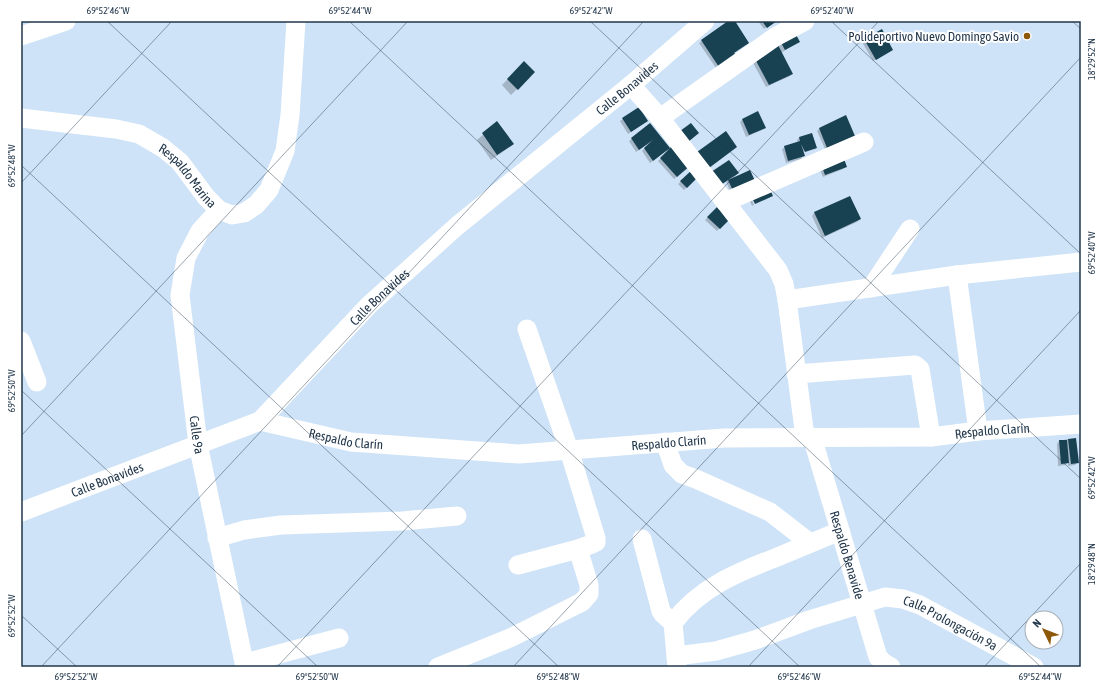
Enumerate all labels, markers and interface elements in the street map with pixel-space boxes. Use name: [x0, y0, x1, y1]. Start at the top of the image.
text: 69°52'46"W: [86, 5, 130, 16]
text: 69°52'44"W: [328, 5, 372, 16]
text: 69°52'42"W: [569, 5, 613, 16]
text: 69°52'40"W: [810, 5, 854, 16]
place label: Polideportivo Nuevo Domingo Savio: [848, 29, 1019, 44]
marker: Polideportivo Nuevo Domingo Savio: [1022, 31, 1032, 41]
text: 18°29'52"N: [1086, 38, 1097, 80]
street label: Calle Bonavides: [593, 58, 661, 118]
street label: Respaldo Marina: [156, 140, 219, 211]
text: 69°52'48"W: [6, 144, 17, 188]
text: 69°52'40"W: [1086, 231, 1097, 275]
street label: Calle Bonavides: [347, 265, 413, 329]
text: 69°52'50"W: [6, 369, 17, 413]
street label: Calle 9a: [187, 415, 207, 455]
street label: Respaldo Clarín: [954, 421, 1030, 442]
street label: Respaldo Clarín: [307, 426, 384, 452]
street label: Respaldo Clarín: [631, 432, 707, 453]
text: 69°52'42"W: [1086, 456, 1097, 500]
street label: Calle Bonavides: [69, 459, 146, 500]
street label: Respaldo Benavide: [827, 509, 867, 601]
text: 18°29'48"N: [1086, 543, 1097, 585]
street label: Calle Prolongación 9a: [901, 593, 1000, 654]
text: 69°52'52"W: [6, 594, 17, 638]
north arrow: [1024, 610, 1064, 650]
text: N: [1030, 617, 1043, 630]
text: 69°52'52"W: [54, 671, 98, 682]
text: 69°52'50"W: [295, 671, 339, 682]
text: 69°52'48"W: [536, 671, 580, 682]
text: 69°52'46"W: [777, 671, 821, 682]
text: 69°52'44"W: [1018, 671, 1062, 682]

